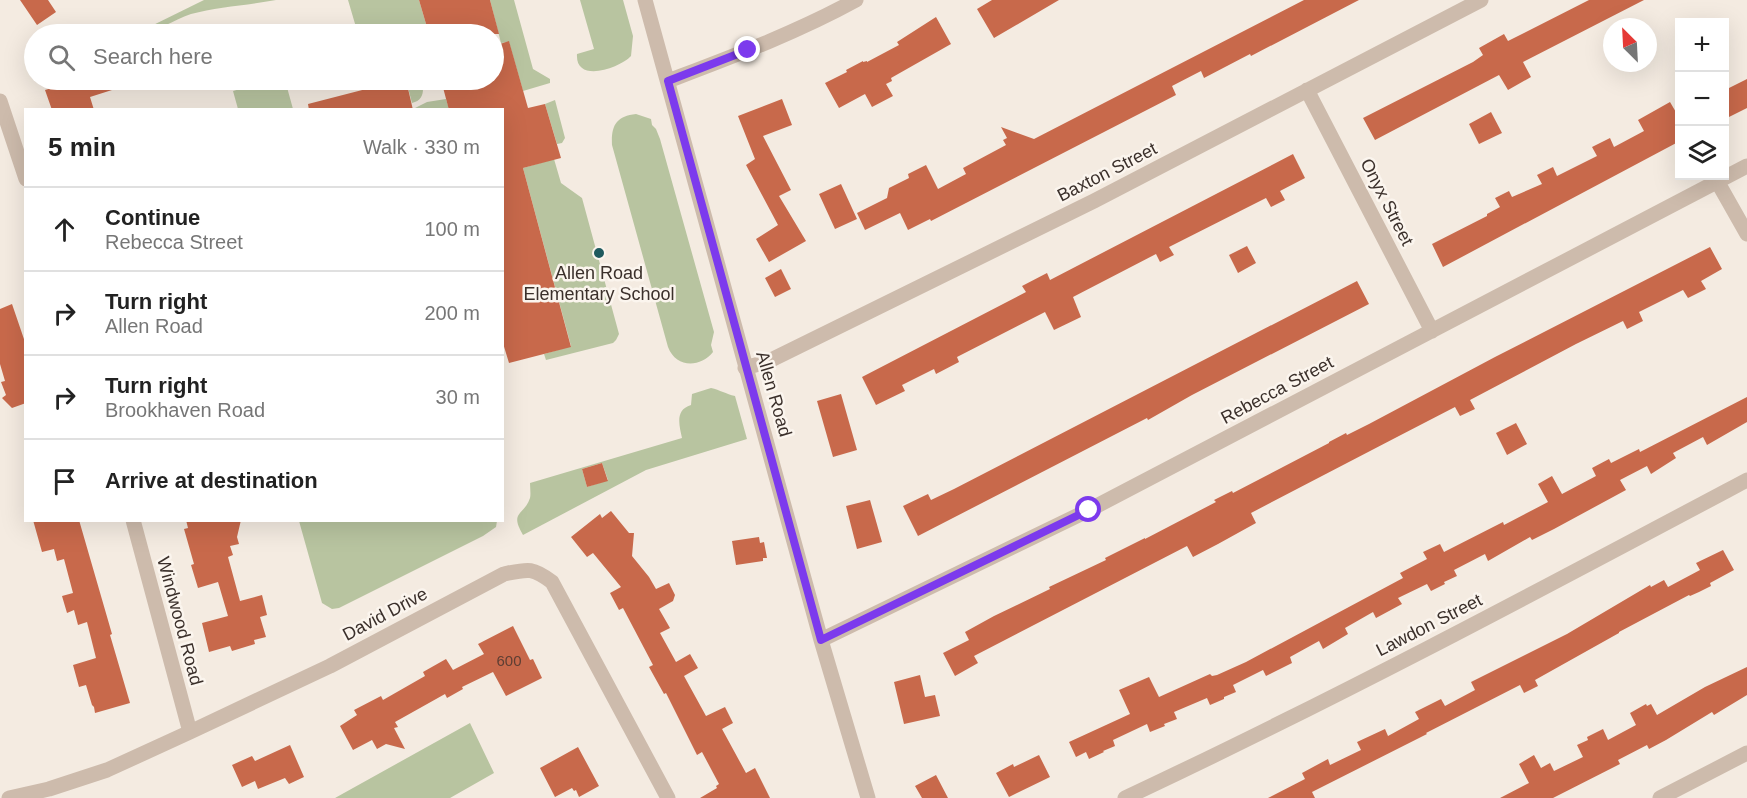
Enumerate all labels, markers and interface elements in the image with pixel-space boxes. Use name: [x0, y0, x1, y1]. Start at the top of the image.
north arrow: [1603, 18, 1657, 72]
map controls: [1675, 18, 1729, 180]
button: +: [1675, 18, 1729, 72]
search box: [24, 24, 504, 90]
route end: [734, 36, 760, 62]
icon: search: [45, 41, 78, 74]
text: Search here: [93, 44, 213, 69]
button: −: [1675, 72, 1729, 126]
button: layers: [1675, 126, 1729, 180]
text: 5 min: [48, 132, 116, 162]
text: Walk · 330 m: [363, 136, 480, 158]
street label: Baxton Street: [1054, 138, 1160, 206]
street label: Onyx Street: [1357, 155, 1417, 249]
text: Continue: [105, 205, 200, 230]
icon: ahead: [48, 213, 81, 246]
text: 100 m: [424, 218, 480, 240]
text: Rebecca Street: [105, 231, 243, 253]
marker: Allen Road Elementary School: [592, 246, 606, 260]
place label: Allen Road Elementary School: [523, 263, 675, 304]
text: Turn right: [105, 289, 207, 314]
icon: right: [48, 297, 81, 330]
text: 200 m: [424, 302, 480, 324]
text: Allen Road: [105, 315, 203, 337]
street label: Allen Road: [752, 349, 796, 439]
street label: Rebecca Street: [1218, 352, 1336, 428]
text: Turn right: [105, 373, 207, 398]
icon: right: [48, 381, 81, 414]
text: 30 m: [436, 386, 480, 408]
text: Brookhaven Road: [105, 399, 265, 421]
icon: arrive: [48, 465, 81, 498]
text: Arrive at destination: [105, 468, 318, 493]
route start: [1075, 496, 1101, 522]
street label: Windwood Road: [153, 555, 207, 687]
street label: David Drive: [339, 583, 431, 645]
street label: Lawdon Street: [1373, 590, 1485, 660]
house number: 600: [496, 652, 522, 669]

